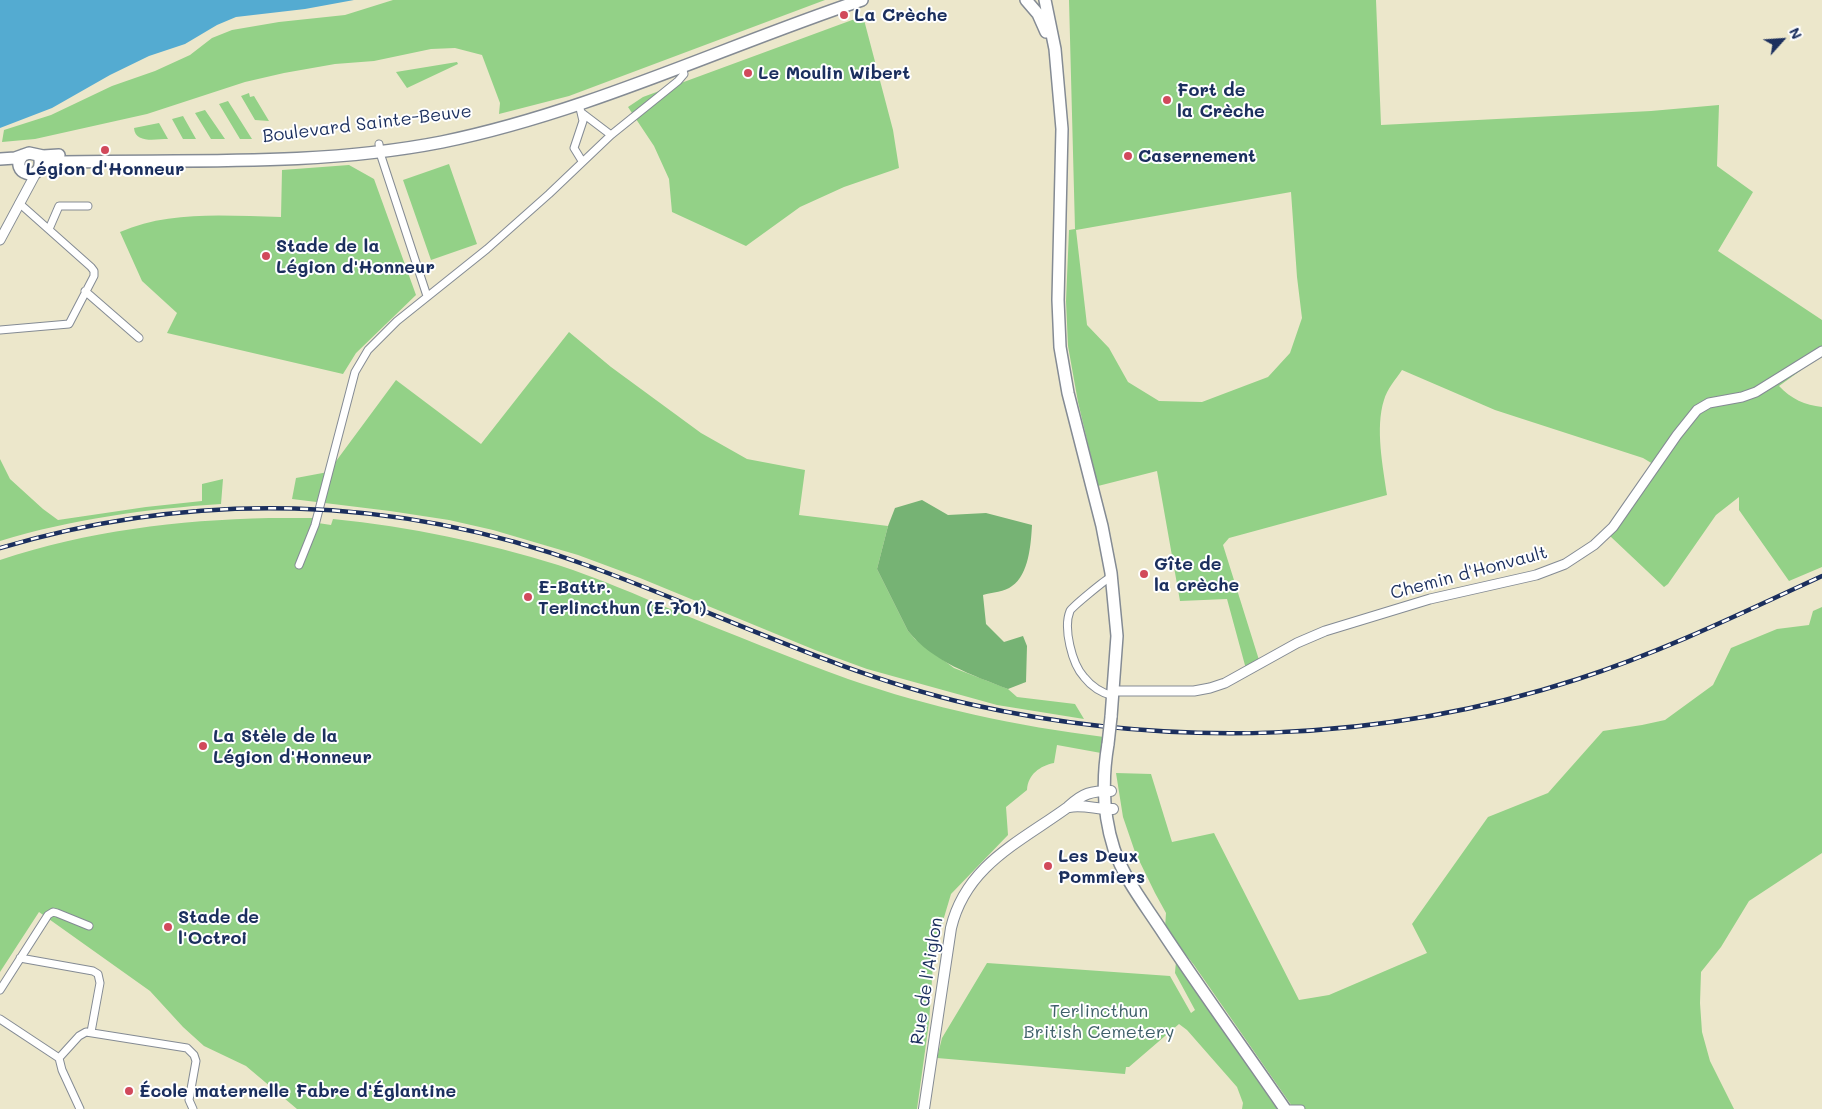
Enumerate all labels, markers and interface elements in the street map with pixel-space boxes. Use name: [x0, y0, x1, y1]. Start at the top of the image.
place label: La Crèche: [854, 4, 947, 26]
marker: La Crèche: [838, 9, 850, 21]
north arrow: [1757, 15, 1807, 65]
text: N: [1785, 24, 1807, 42]
place label: Le Moulin Wibert: [758, 62, 910, 84]
marker: Le Moulin Wibert: [742, 67, 754, 79]
place label: Fort de la Crèche: [1177, 79, 1265, 122]
marker: Fort de la Crèche: [1161, 94, 1173, 106]
street label: Boulevard Sainte-Beuve: [261, 100, 473, 148]
marker: Légion d'Honneur: [99, 144, 111, 156]
place label: Casernement: [1138, 145, 1256, 167]
marker: Casernement: [1122, 150, 1134, 162]
place label: Légion d'Honneur: [26, 158, 184, 180]
place label: Stade de la Légion d'Honneur: [276, 235, 435, 278]
marker: Stade de la Légion d'Honneur: [260, 250, 272, 262]
street label: Chemin d'Honvault: [1388, 542, 1550, 604]
place label: Gîte de la crèche: [1154, 553, 1239, 596]
marker: Gîte de la crèche: [1138, 568, 1150, 580]
place label: E-Battr. Terlincthun (E.701): [538, 576, 707, 618]
marker: E-Battr. Terlincthun (E.701): [522, 591, 534, 603]
place label: La Stèle de la Légion d'Honneur: [213, 725, 372, 768]
marker: La Stèle de la Légion d'Honneur: [197, 740, 209, 752]
place label: Les Deux Pommiers: [1058, 845, 1145, 888]
marker: Les Deux Pommiers: [1042, 860, 1054, 872]
place label: Stade de l'Octroi: [178, 906, 259, 949]
street label: Rue de l'Aiglon: [906, 916, 948, 1046]
marker: Stade de l'Octroi: [162, 921, 174, 933]
park label: Terlincthun British Cemetery: [1024, 1000, 1174, 1042]
place label: École maternelle Fabre d'Églantine: [139, 1080, 456, 1102]
marker: École maternelle Fabre d'Églantine: [123, 1085, 135, 1097]

